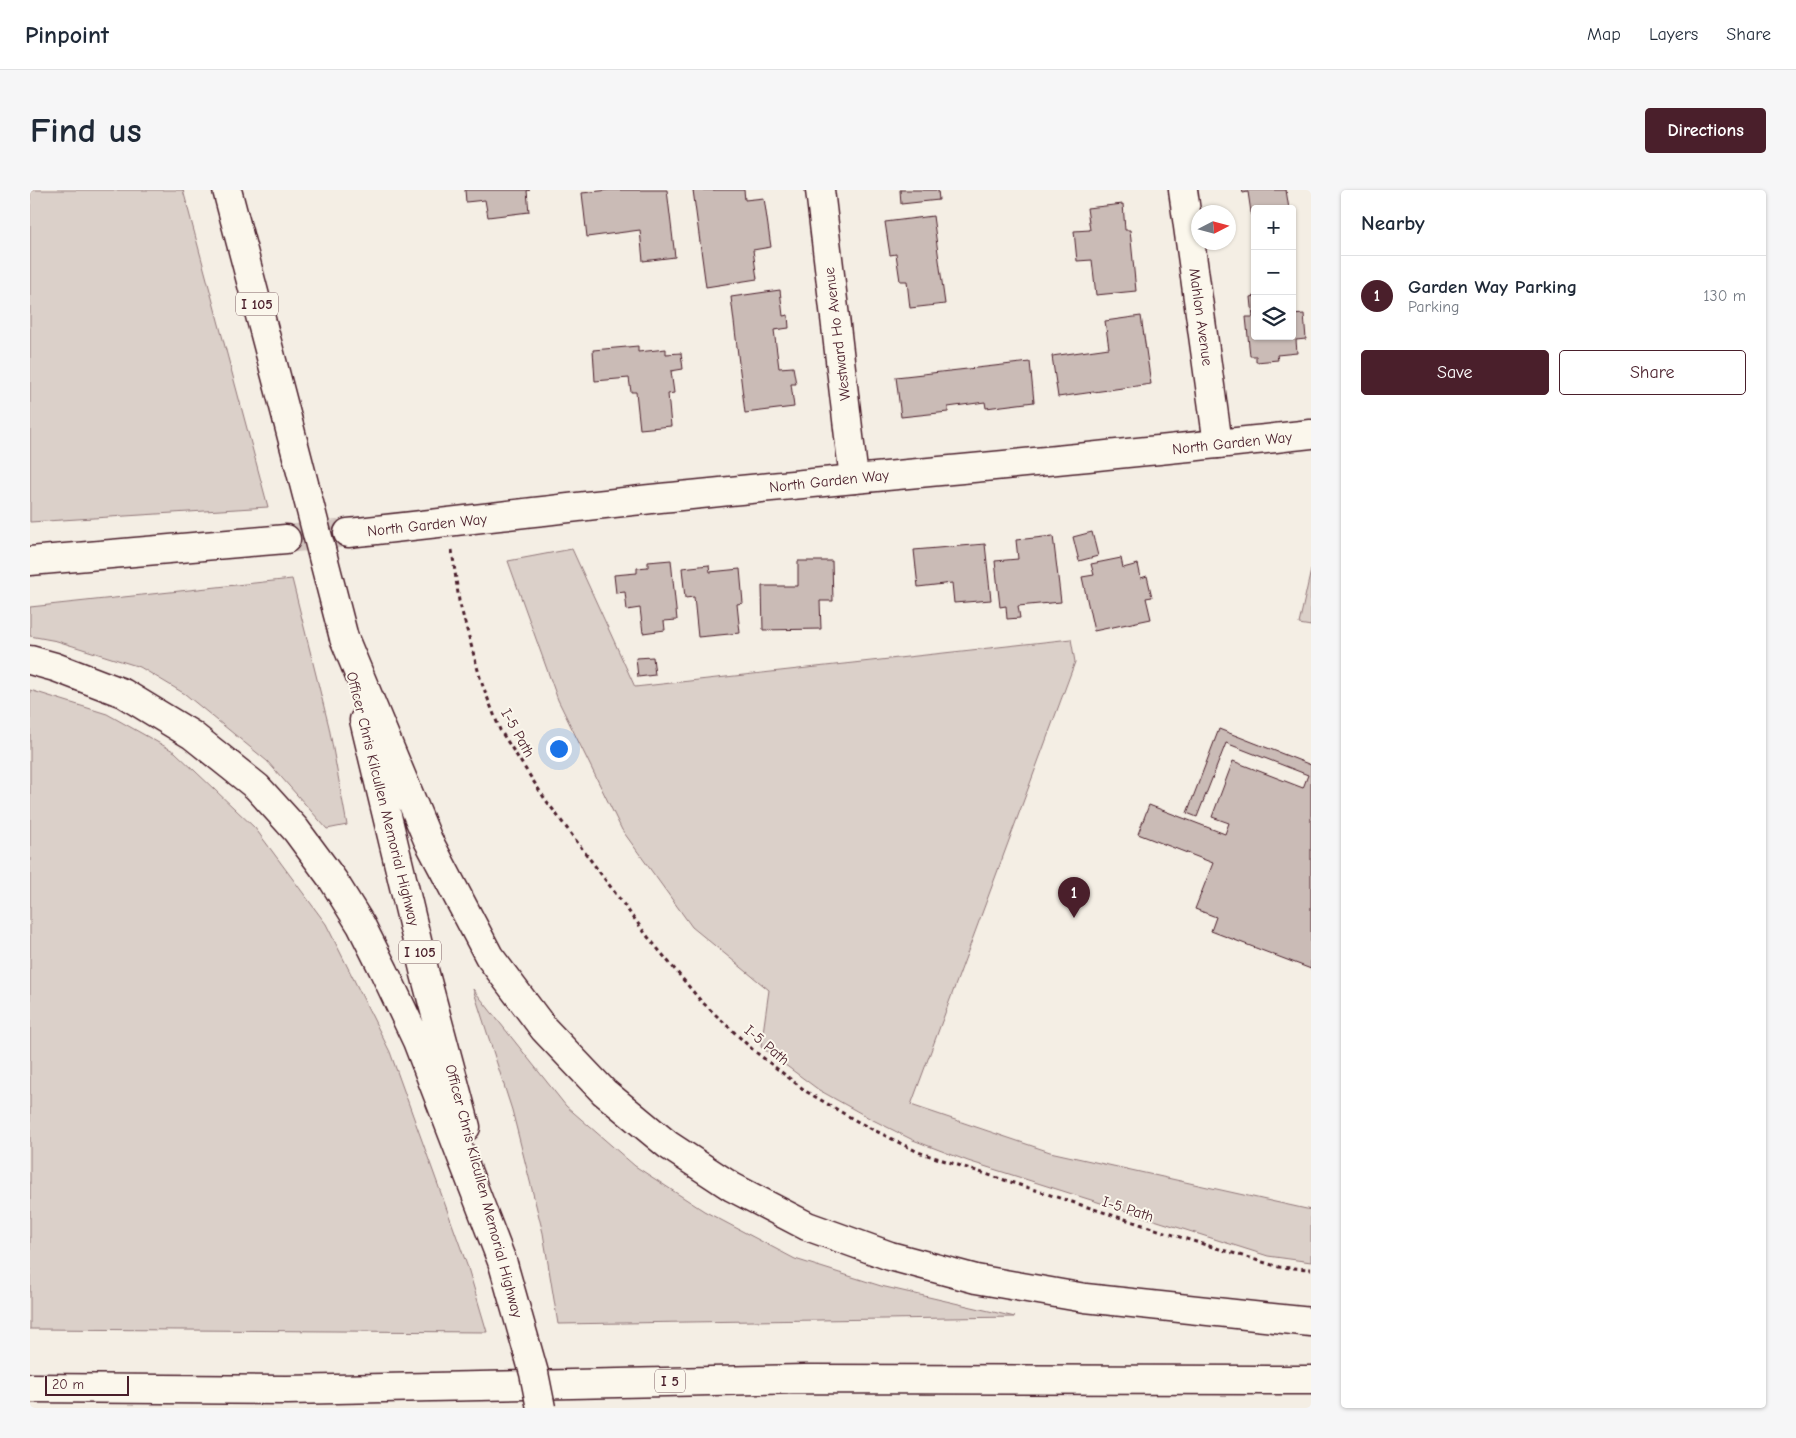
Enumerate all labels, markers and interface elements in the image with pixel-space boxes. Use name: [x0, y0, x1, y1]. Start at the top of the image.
text: Pinpoint: [25, 21, 109, 49]
text: Map: [1587, 24, 1621, 45]
text: Layers: [1649, 24, 1698, 45]
text: Share: [1726, 24, 1771, 45]
button: Directions: [1645, 108, 1766, 153]
text: Find us: [30, 110, 142, 151]
north arrow: [1191, 205, 1236, 250]
map controls: [1251, 205, 1296, 340]
button: +: [1251, 205, 1296, 250]
text: Nearby: [1361, 211, 1425, 235]
button: −: [1251, 250, 1296, 295]
street label: Westward Ho Avenue: [820, 266, 854, 402]
street label: Mahlon Avenue: [1185, 267, 1217, 368]
text: Garden Way Parking: [1408, 276, 1577, 298]
text: 1: [1374, 287, 1380, 305]
text: 130 m: [1703, 287, 1746, 305]
road number: I 105: [236, 292, 278, 316]
button: layers: [1251, 295, 1296, 340]
text: Parking: [1408, 298, 1460, 316]
button: Save: [1361, 350, 1549, 395]
button: Share: [1559, 350, 1746, 395]
street label: North Garden Way: [1171, 428, 1293, 458]
street label: North Garden Way: [768, 466, 890, 496]
street label: North Garden Way: [366, 510, 488, 540]
street label: Officer Chris Kilcullen Memorial Highway: [343, 670, 423, 928]
street label: I-5 Path: [497, 706, 539, 760]
your location: [546, 736, 572, 762]
pin: 1: [1058, 877, 1090, 918]
road number: I 105: [399, 940, 441, 964]
street label: I-5 Path: [741, 1021, 793, 1069]
street label: Officer Chris Kilcullen Memorial Highway: [441, 1062, 527, 1320]
street label: I-5 Path: [1100, 1192, 1156, 1226]
road number: I 5: [655, 1370, 685, 1392]
scale bar: [45, 1373, 129, 1396]
text: 20 m: [52, 1376, 84, 1393]

